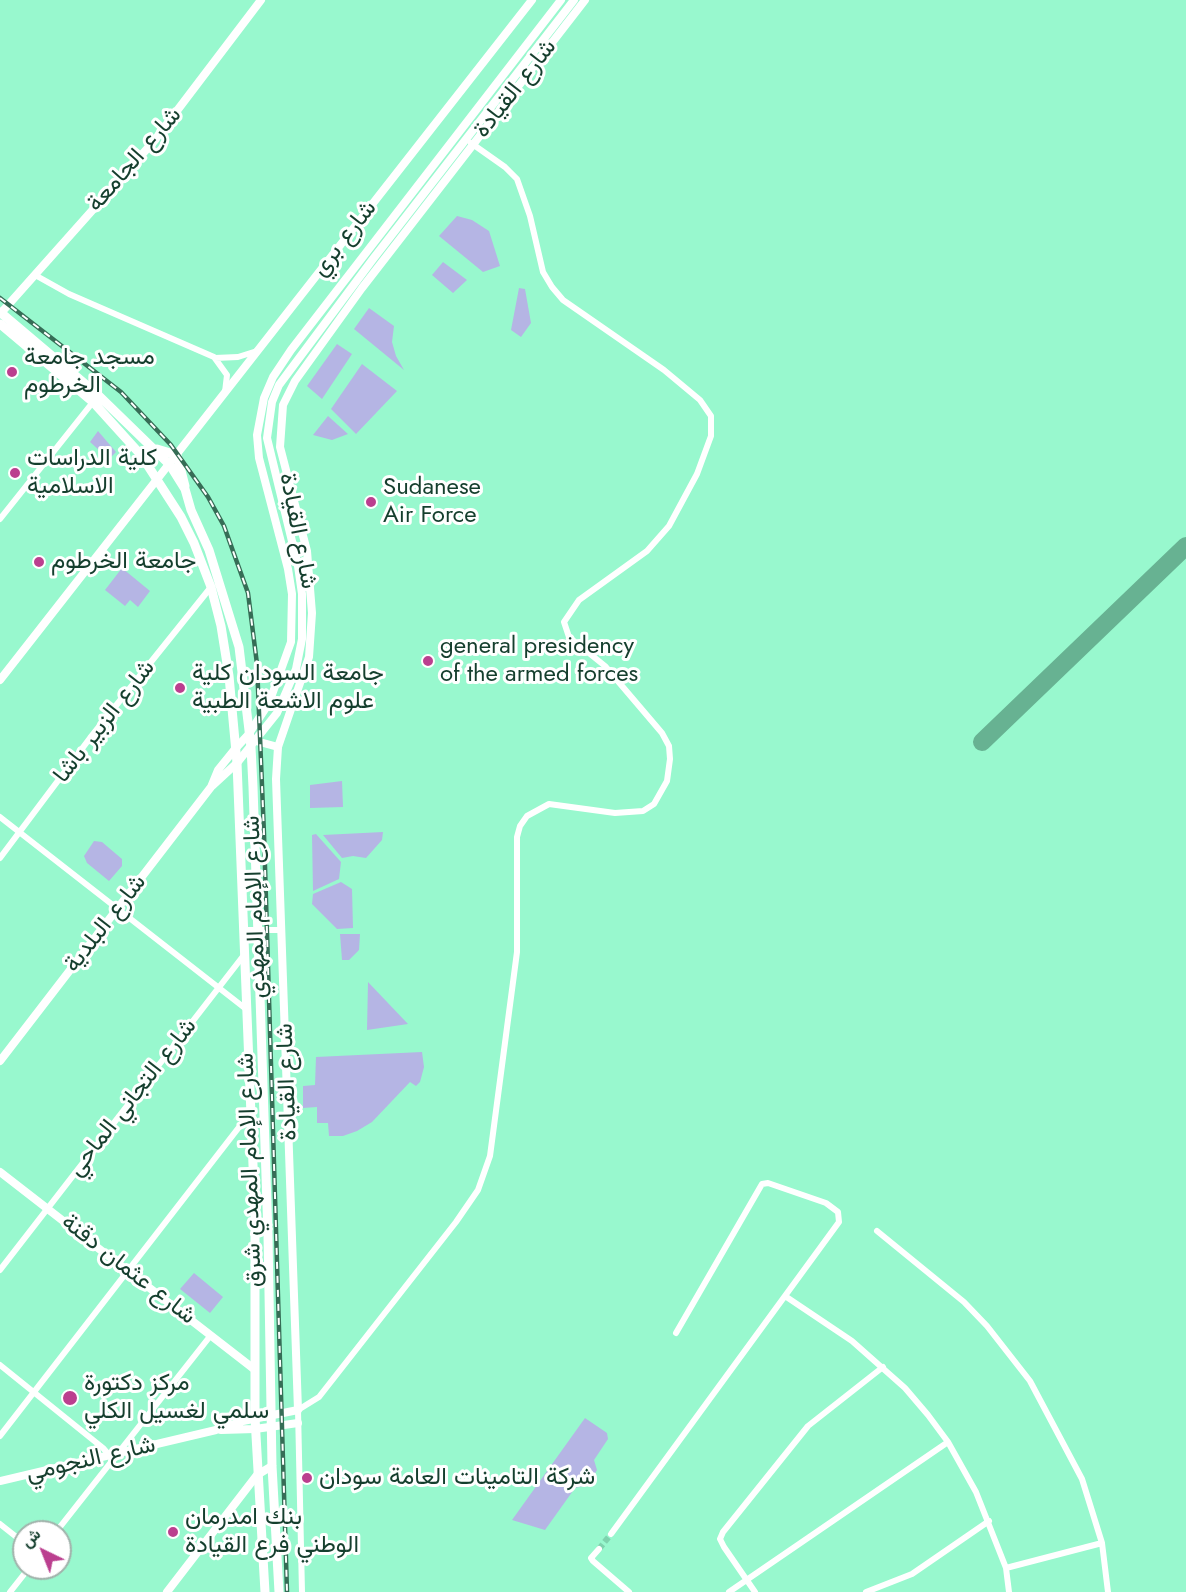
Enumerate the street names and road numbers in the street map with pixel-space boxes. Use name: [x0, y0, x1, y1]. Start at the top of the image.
street label: شارع القيادة: [468, 34, 564, 144]
street label: شارع الجامعة: [82, 102, 188, 218]
street label: شارع بري: [306, 195, 384, 283]
street label: شارع القيادة: [272, 471, 322, 591]
street label: شارع الزبير باشا: [48, 655, 162, 789]
street label: شارع الإمام المهدي: [238, 815, 274, 999]
street label: شارع البلدية: [59, 869, 153, 979]
street label: شارع التجاني الماحي: [62, 1013, 204, 1183]
street label: شارع القيادة: [272, 1023, 304, 1141]
street label: شارع الإمام المهدي شرق: [233, 1052, 269, 1288]
street label: شارع عثمان دقنة: [55, 1208, 201, 1332]
street label: شارع النجومي: [23, 1431, 159, 1489]

